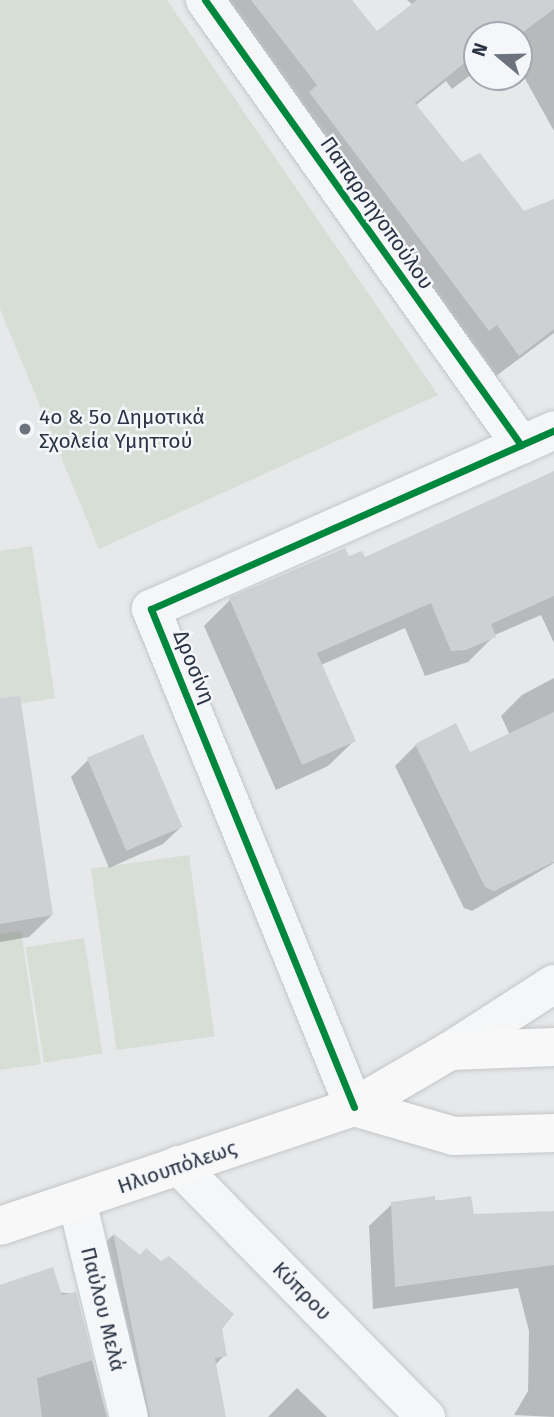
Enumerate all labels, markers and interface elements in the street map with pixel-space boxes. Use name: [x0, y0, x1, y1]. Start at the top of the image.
north arrow: [463, 21, 533, 91]
text: N: [467, 40, 492, 59]
street label: Παπαρρηγοπούλου: [315, 132, 439, 294]
place label: 4ο & 5ο Δημοτικά Σχολεία Υμηττού: [39, 404, 205, 454]
marker: 4ο & 5ο Δημοτικά Σχολεία Υμηττού: [17, 421, 33, 437]
street label: Δροσίνη: [168, 626, 220, 708]
street label: Ηλιουπόλεως: [114, 1135, 240, 1199]
street label: Παύλου Μελά: [75, 1244, 131, 1374]
street label: Κύπρου: [267, 1256, 337, 1326]

